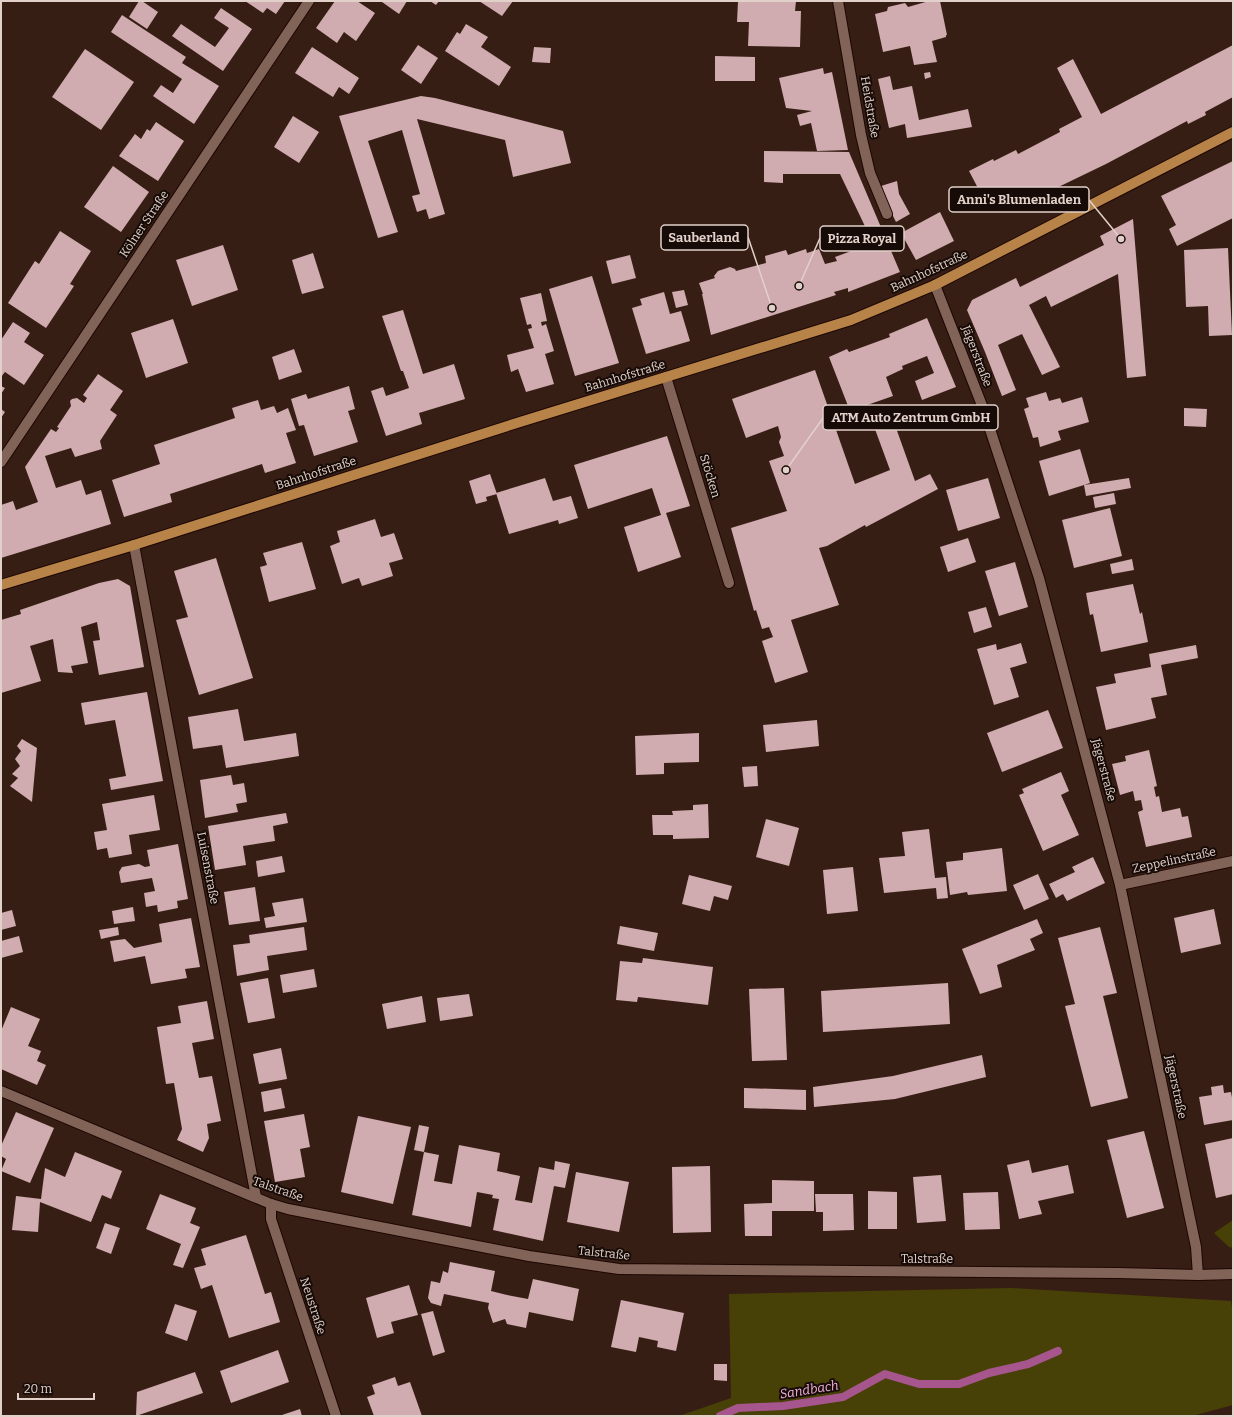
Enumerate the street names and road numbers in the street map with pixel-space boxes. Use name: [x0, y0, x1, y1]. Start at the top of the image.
street label: Heidstraße: [858, 75, 882, 139]
street label: Kölner Straße: [117, 188, 171, 260]
street label: Bahnhofstraße: [888, 247, 970, 295]
street label: Jägerstraße: [959, 323, 995, 389]
street label: Bahnhofstraße: [583, 357, 667, 395]
street label: Bahnhofstraße: [274, 453, 358, 493]
street label: Stöcken: [697, 453, 723, 500]
street label: Jägerstraße: [1089, 736, 1119, 803]
street label: Luisenstraße: [194, 831, 222, 905]
street label: Zeppelinstraße: [1131, 844, 1217, 876]
street label: Jägerstraße: [1162, 1053, 1190, 1120]
street label: Talstraße: [251, 1174, 305, 1204]
street label: Talstraße: [577, 1243, 631, 1263]
street label: Talstraße: [901, 1252, 953, 1266]
street label: Neustraße: [297, 1276, 329, 1336]

